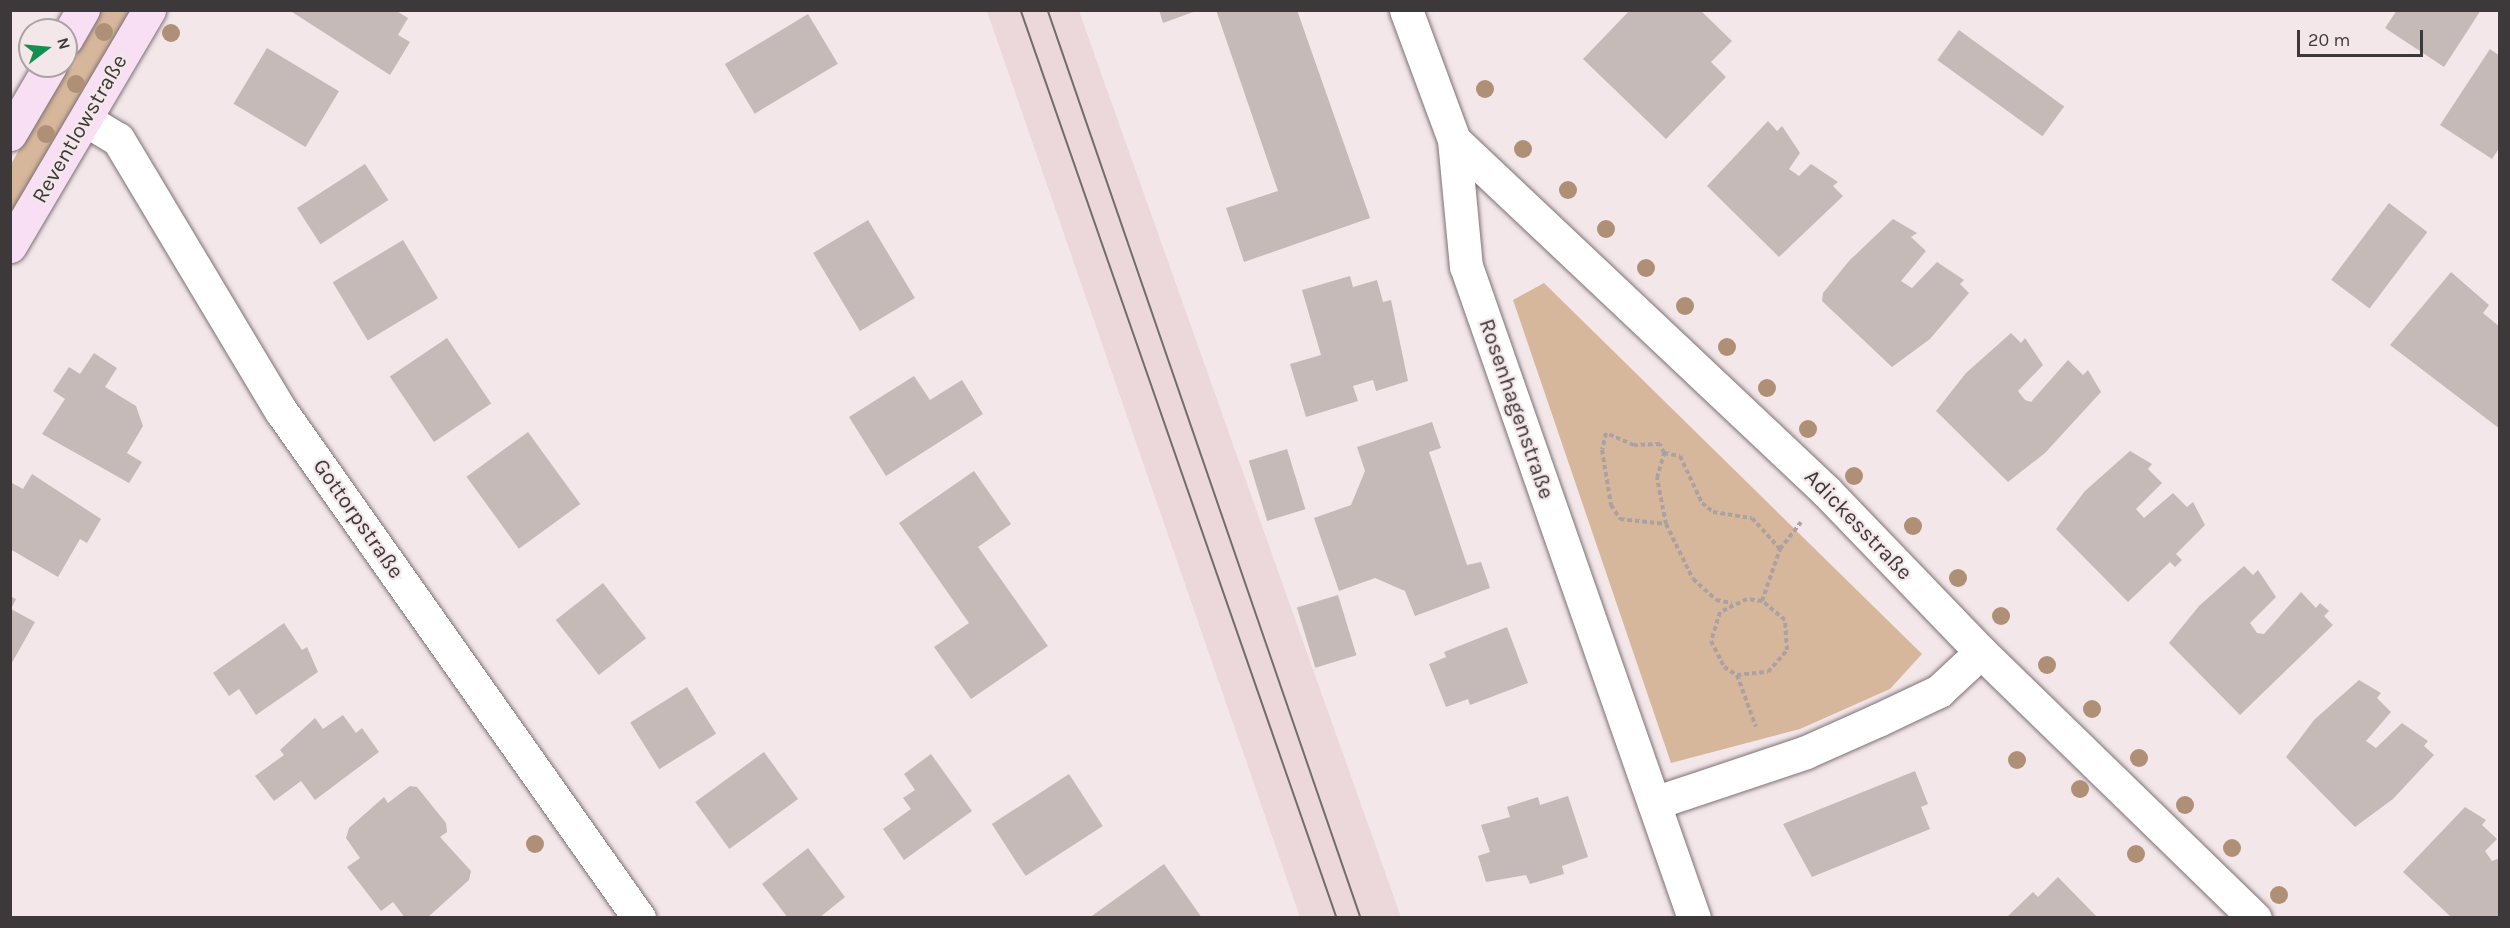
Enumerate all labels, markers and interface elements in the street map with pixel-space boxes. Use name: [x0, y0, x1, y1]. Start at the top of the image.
north arrow: [18, 18, 78, 78]
scale bar: [2300, 18, 2426, 56]
text: 20 m: [2308, 29, 2350, 51]
text: N: [53, 35, 75, 52]
street label: Reventlowstraße: [27, 50, 133, 208]
street label: Rosenhagenstraße: [1473, 315, 1559, 503]
street label: Gottorpstraße: [307, 454, 409, 584]
street label: Adickesstraße: [1799, 464, 1917, 586]

